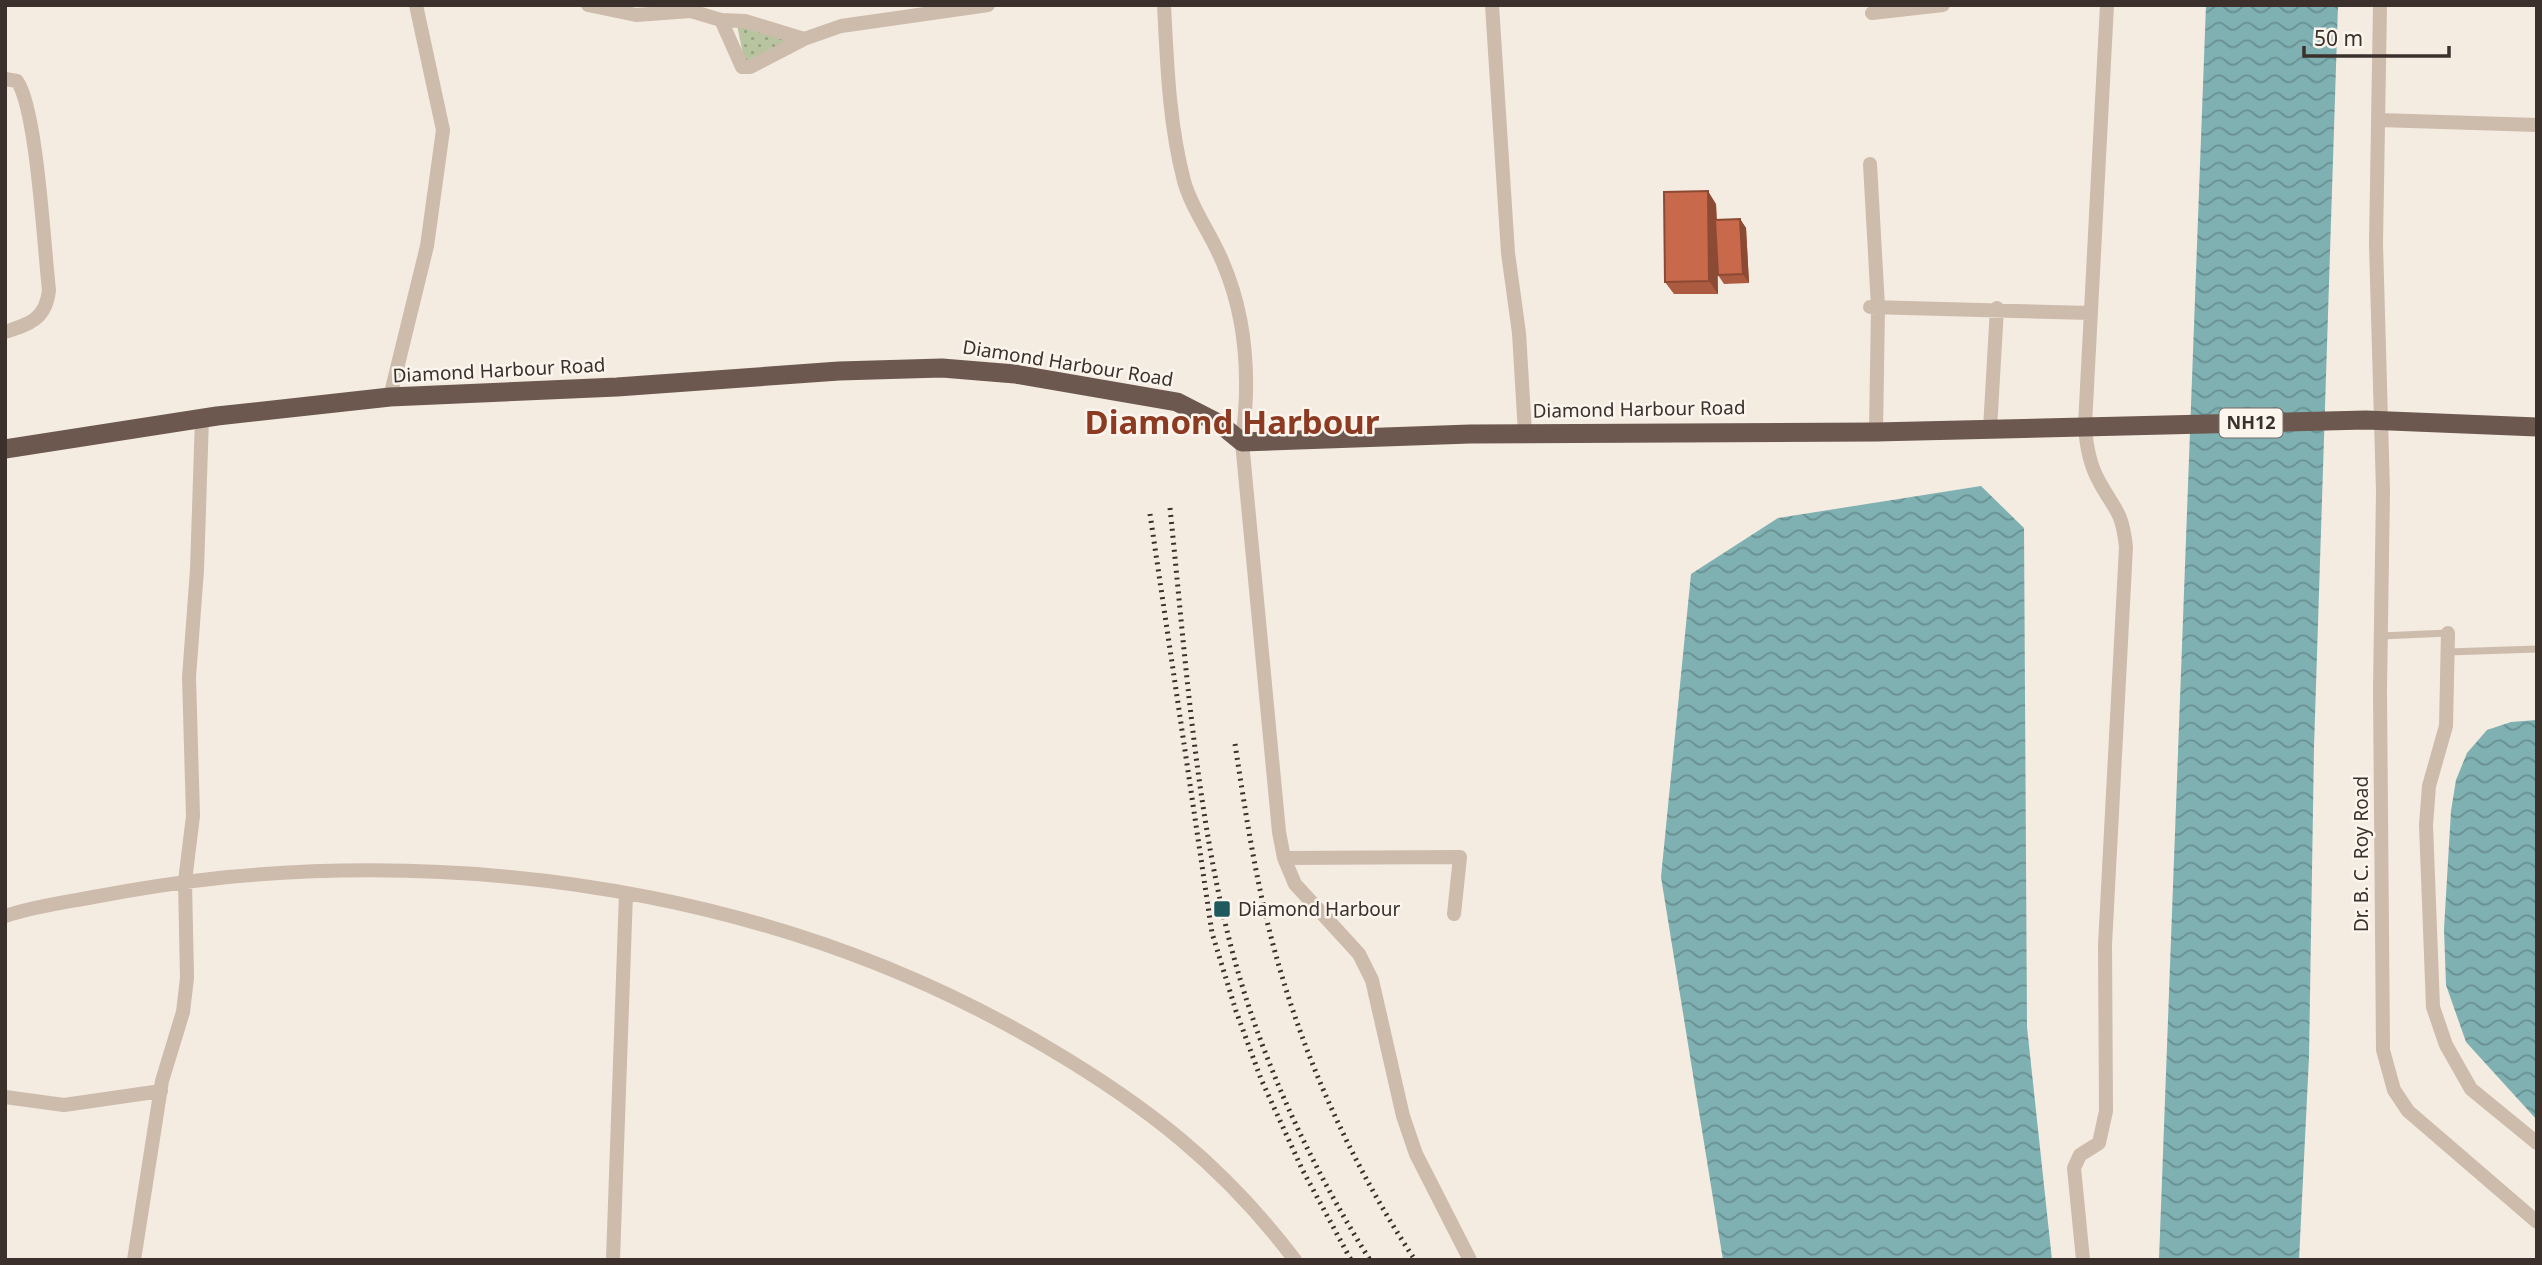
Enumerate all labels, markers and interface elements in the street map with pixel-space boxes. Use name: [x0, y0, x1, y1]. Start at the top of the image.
scale bar: [2304, 14, 2449, 58]
text: 50 m: [2314, 24, 2363, 52]
street label: Diamond Harbour Road: [961, 333, 1175, 393]
street label: Diamond Harbour Road: [392, 351, 606, 389]
street label: Diamond Harbour Road: [1532, 394, 1746, 424]
district label: Diamond Harbour: [1085, 399, 1380, 444]
road number: NH12: [2220, 408, 2282, 438]
street label: Dr. B. C. Roy Road: [2348, 776, 2374, 932]
place label: Diamond Harbour: [1238, 896, 1401, 922]
marker: Diamond Harbour: [1212, 899, 1232, 919]

